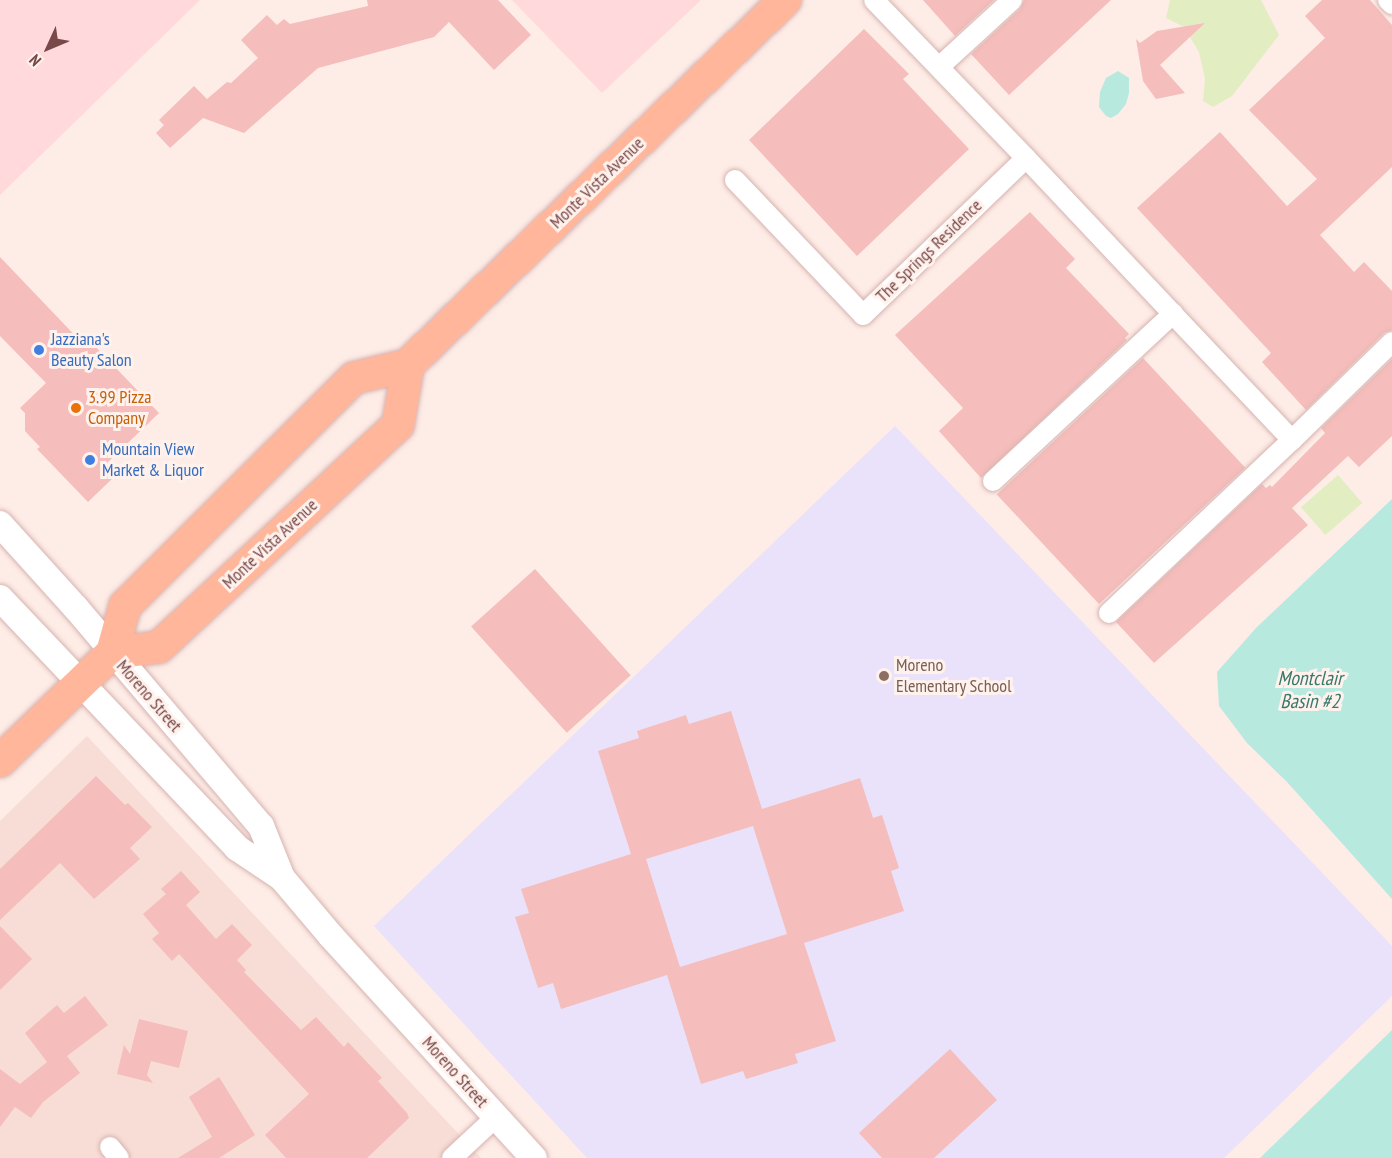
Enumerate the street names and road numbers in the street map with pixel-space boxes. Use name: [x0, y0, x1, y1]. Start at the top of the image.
street label: Monte Vista Avenue: [545, 133, 649, 233]
street label: The Springs Residence: [871, 195, 987, 307]
street label: Monte Vista Avenue: [218, 494, 322, 594]
street label: Moreno Street: [112, 656, 186, 736]
street label: Moreno Street: [417, 1032, 493, 1112]

